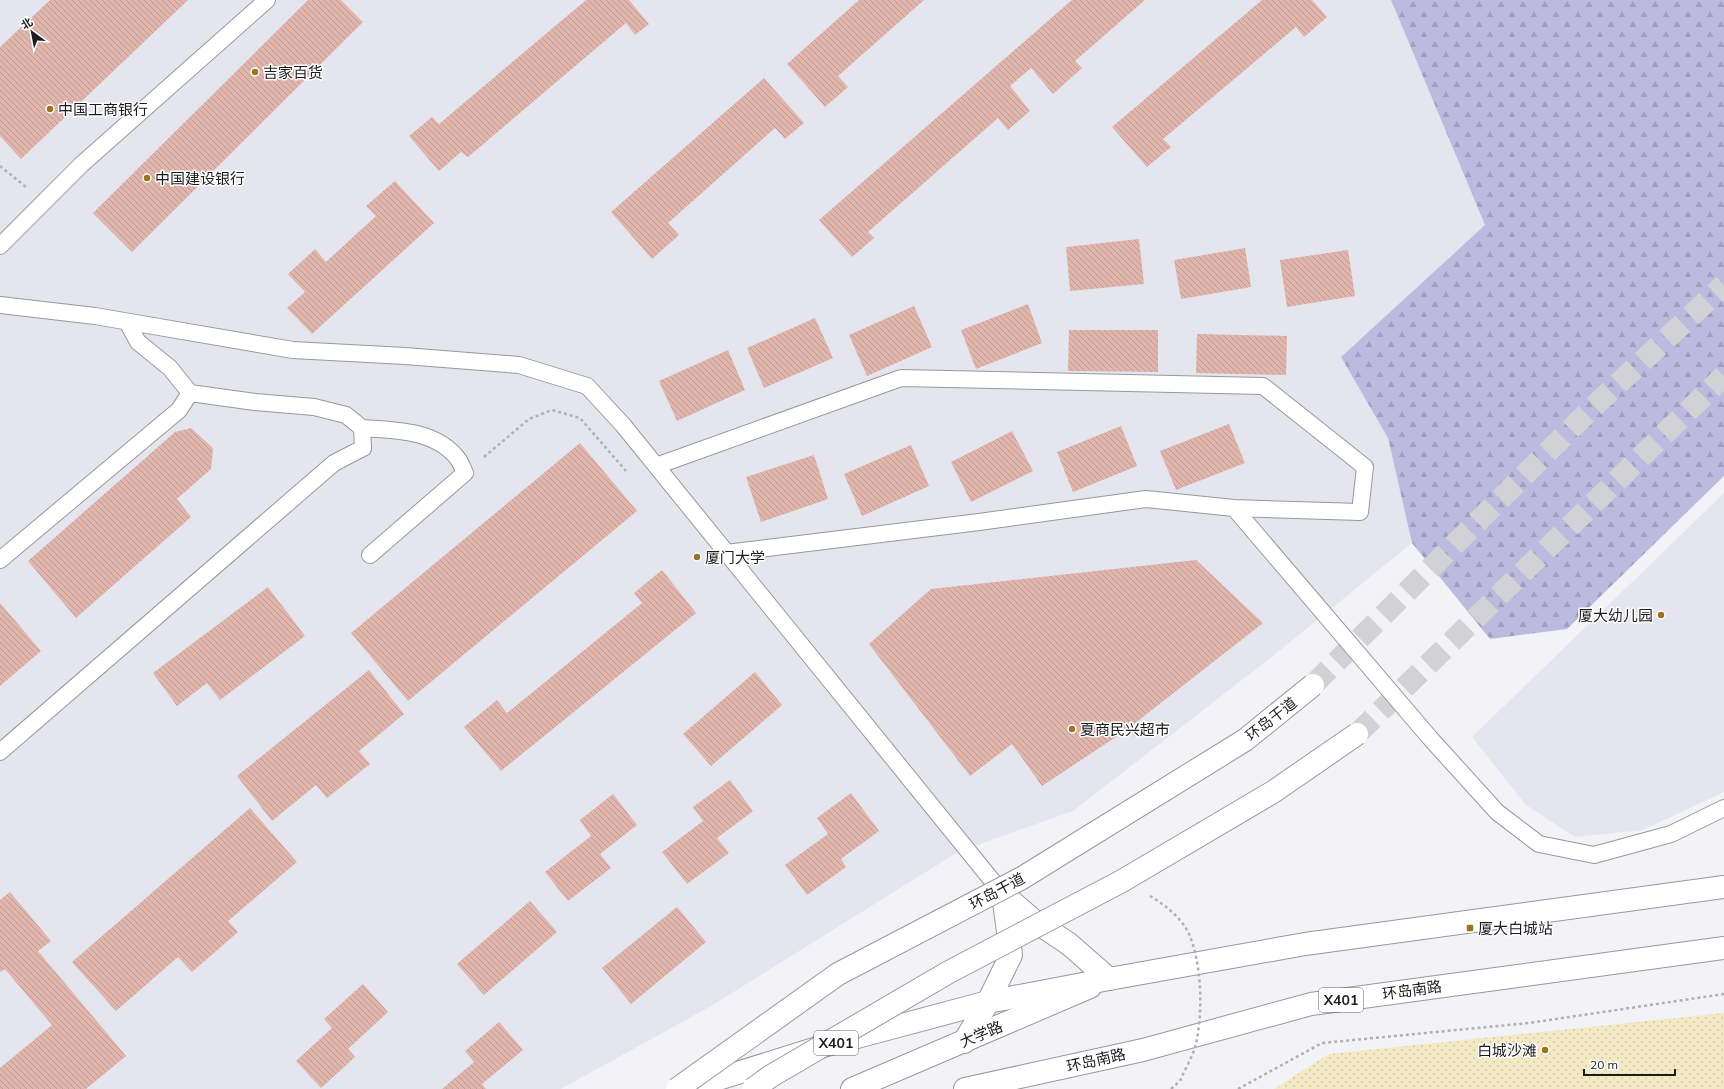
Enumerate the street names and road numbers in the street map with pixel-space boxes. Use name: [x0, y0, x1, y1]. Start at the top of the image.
street label: 环岛干道: [1242, 693, 1300, 745]
street label: 环岛干道: [966, 869, 1028, 913]
street label: 环岛南路: [1381, 976, 1443, 1004]
road number: X401: [1319, 988, 1363, 1012]
street label: 大学路: [957, 1016, 1005, 1052]
road number: X401: [814, 1031, 858, 1055]
street label: 环岛南路: [1065, 1044, 1127, 1076]

